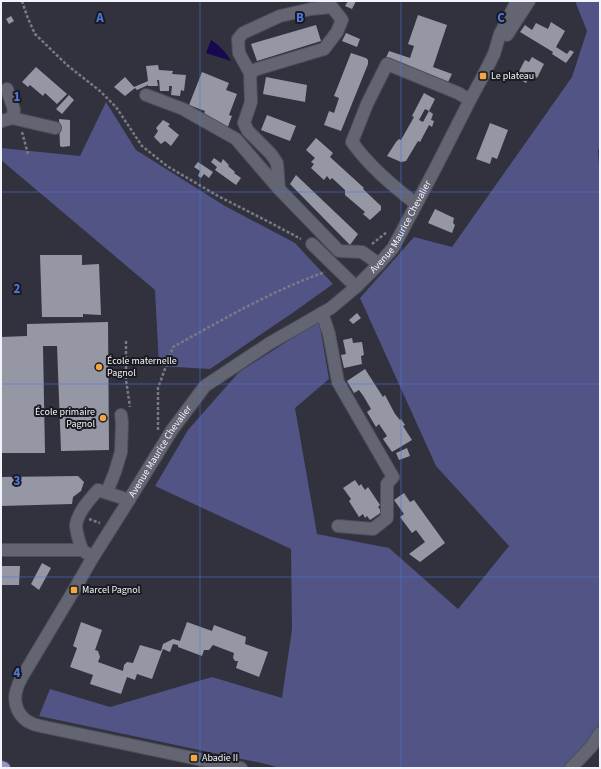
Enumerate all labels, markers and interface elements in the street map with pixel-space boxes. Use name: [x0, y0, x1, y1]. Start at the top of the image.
text: A: [95, 9, 104, 27]
text: B: [296, 9, 304, 27]
text: C: [497, 9, 505, 27]
place label: Le plateau: [491, 69, 534, 83]
marker: Le plateau: [478, 71, 488, 81]
text: 1: [14, 88, 21, 106]
street label: Avenue Maurice Chevalier: [367, 178, 435, 276]
text: 2: [14, 280, 21, 298]
place label: École maternelle Pagnol: [107, 354, 177, 380]
marker: École maternelle Pagnol: [94, 362, 104, 372]
street label: Avenue Maurice Chevalier: [125, 402, 195, 500]
place label: École primaire Pagnol: [35, 405, 95, 431]
marker: École primaire Pagnol: [98, 413, 108, 423]
text: 3: [14, 472, 21, 490]
place label: Marcel Pagnol: [82, 583, 141, 597]
marker: Marcel Pagnol: [69, 585, 79, 595]
text: 4: [14, 664, 21, 682]
place label: Abadie II: [202, 751, 238, 765]
marker: Abadie II: [189, 753, 199, 763]

